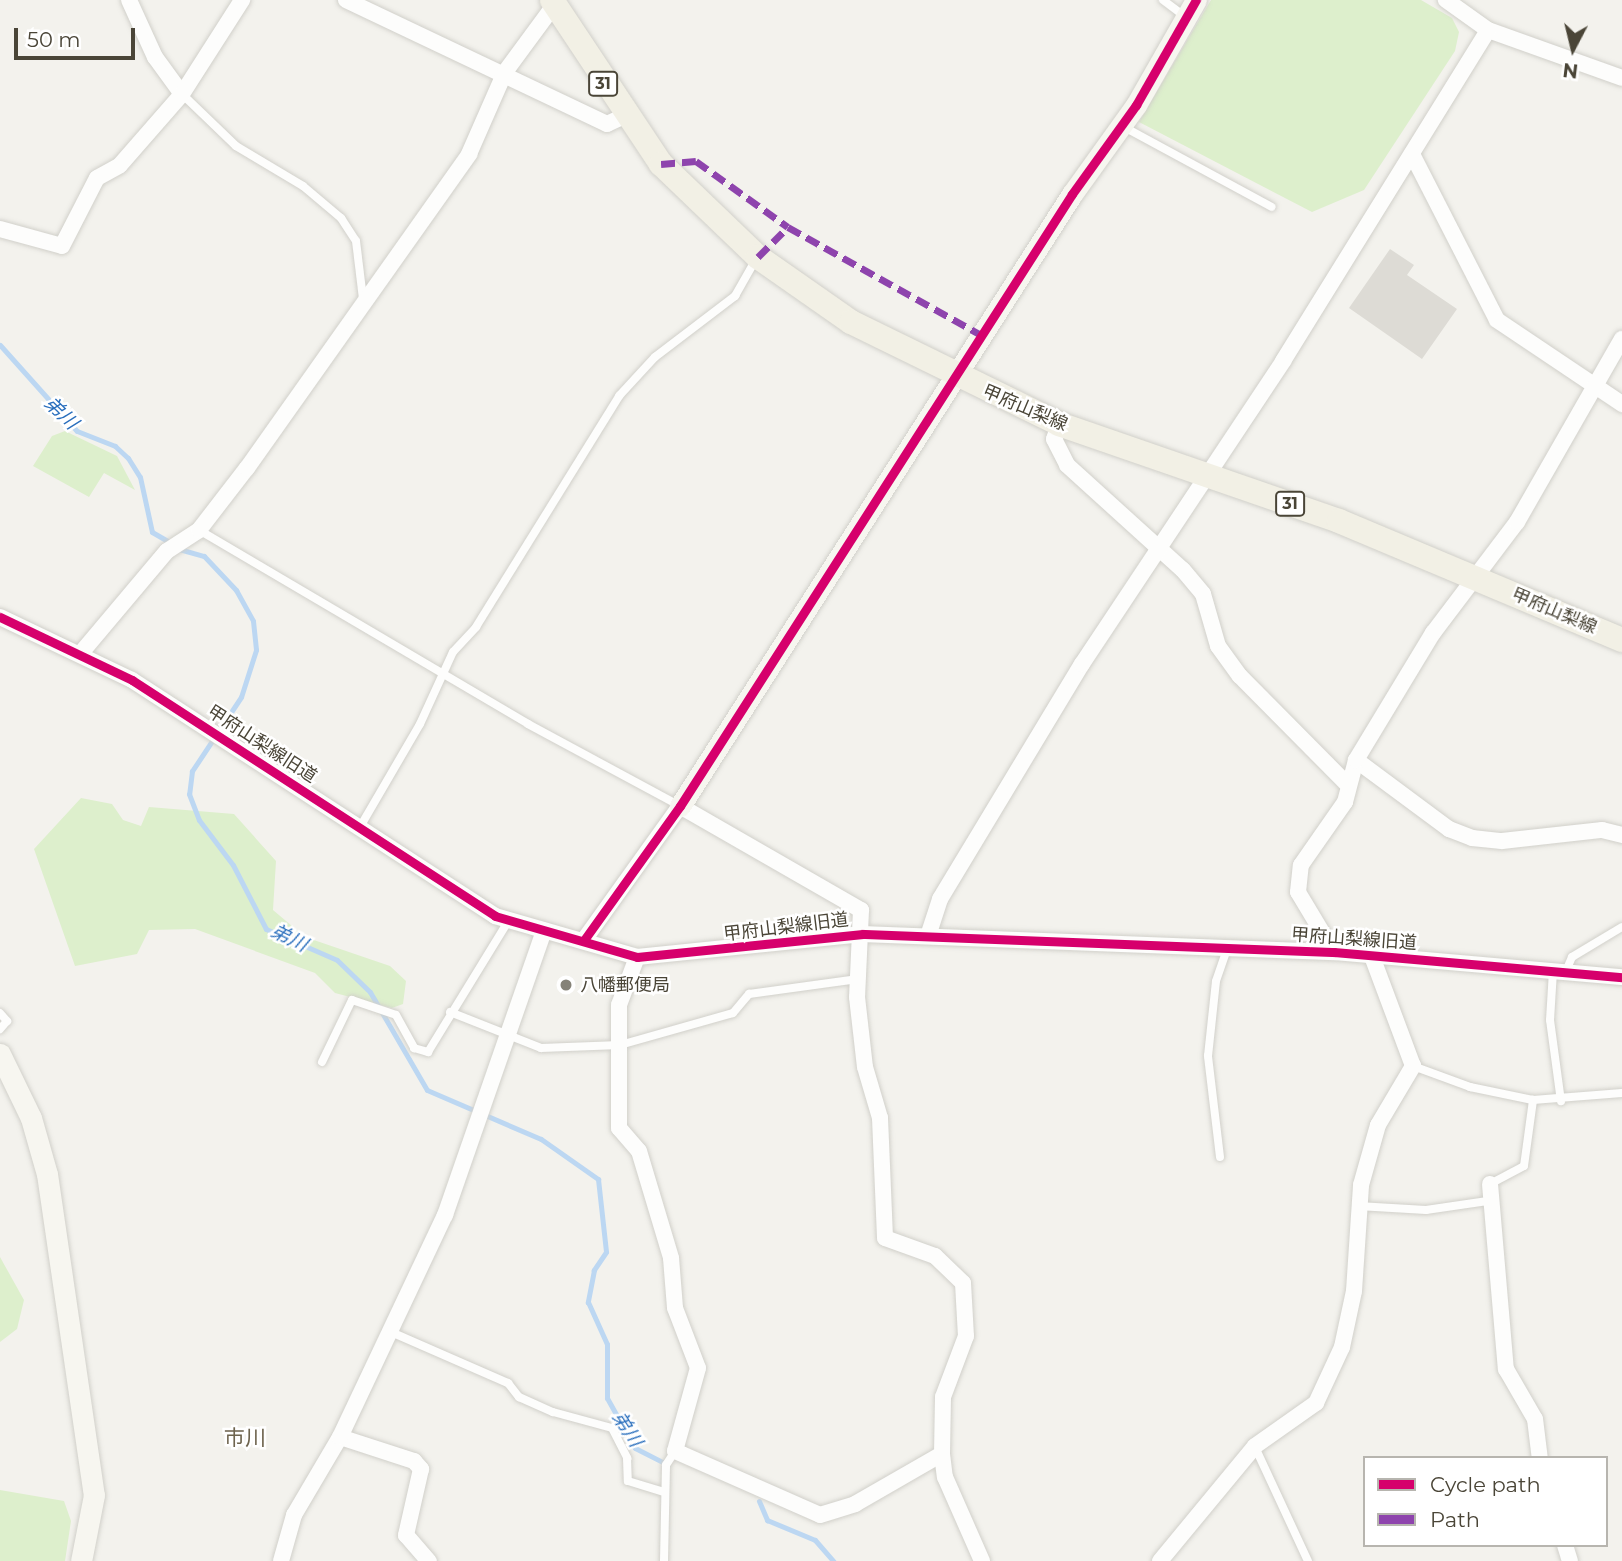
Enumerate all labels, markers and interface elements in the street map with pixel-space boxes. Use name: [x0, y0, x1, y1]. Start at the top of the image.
scale bar: [18, 14, 138, 58]
north arrow: [1538, 14, 1608, 84]
text: 50 m: [27, 27, 81, 52]
text: N: [1561, 58, 1579, 83]
road number: 31: [587, 72, 619, 96]
street label: 甲府山梨線: [979, 380, 1071, 436]
water label: 弟川: [39, 392, 83, 434]
road number: 31: [1274, 491, 1306, 516]
street label: 甲府山梨線: [1508, 583, 1600, 639]
street label: 甲府山梨線旧道: [203, 701, 321, 787]
street label: 甲府山梨線旧道: [722, 909, 850, 945]
water label: 弟川: [267, 919, 311, 957]
street label: 甲府山梨線旧道: [1290, 924, 1418, 954]
place label: 八幡郵便局: [580, 974, 670, 996]
marker: 八幡郵便局: [558, 977, 574, 993]
water label: 弟川: [607, 1407, 647, 1451]
district label: 市川: [224, 1425, 266, 1451]
legend: [1363, 1456, 1608, 1547]
text: Cycle path: [1430, 1472, 1541, 1497]
text: Path: [1430, 1507, 1480, 1532]

